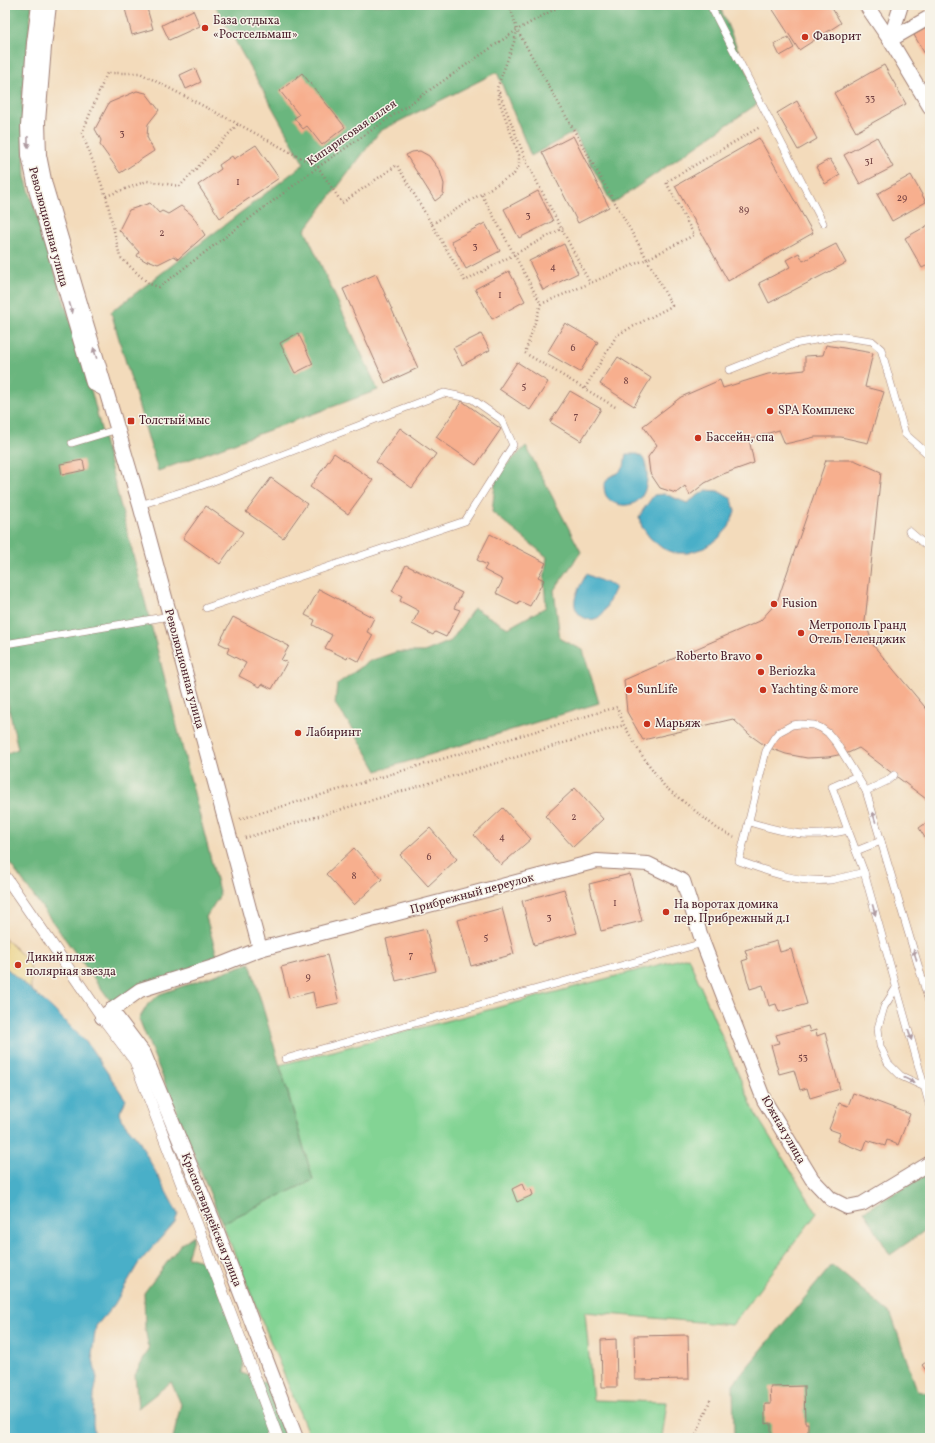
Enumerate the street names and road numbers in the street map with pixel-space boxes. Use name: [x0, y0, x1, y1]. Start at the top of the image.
street label: Кипарисовая аллея: [304, 96, 400, 170]
street label: Революционная улица: [24, 165, 72, 289]
street label: Революционная улица: [160, 607, 208, 731]
street label: Прибрежный переулок: [408, 870, 536, 918]
street label: Южная улица: [757, 1093, 809, 1167]
street label: Красногвардейская улица: [177, 1151, 245, 1289]

